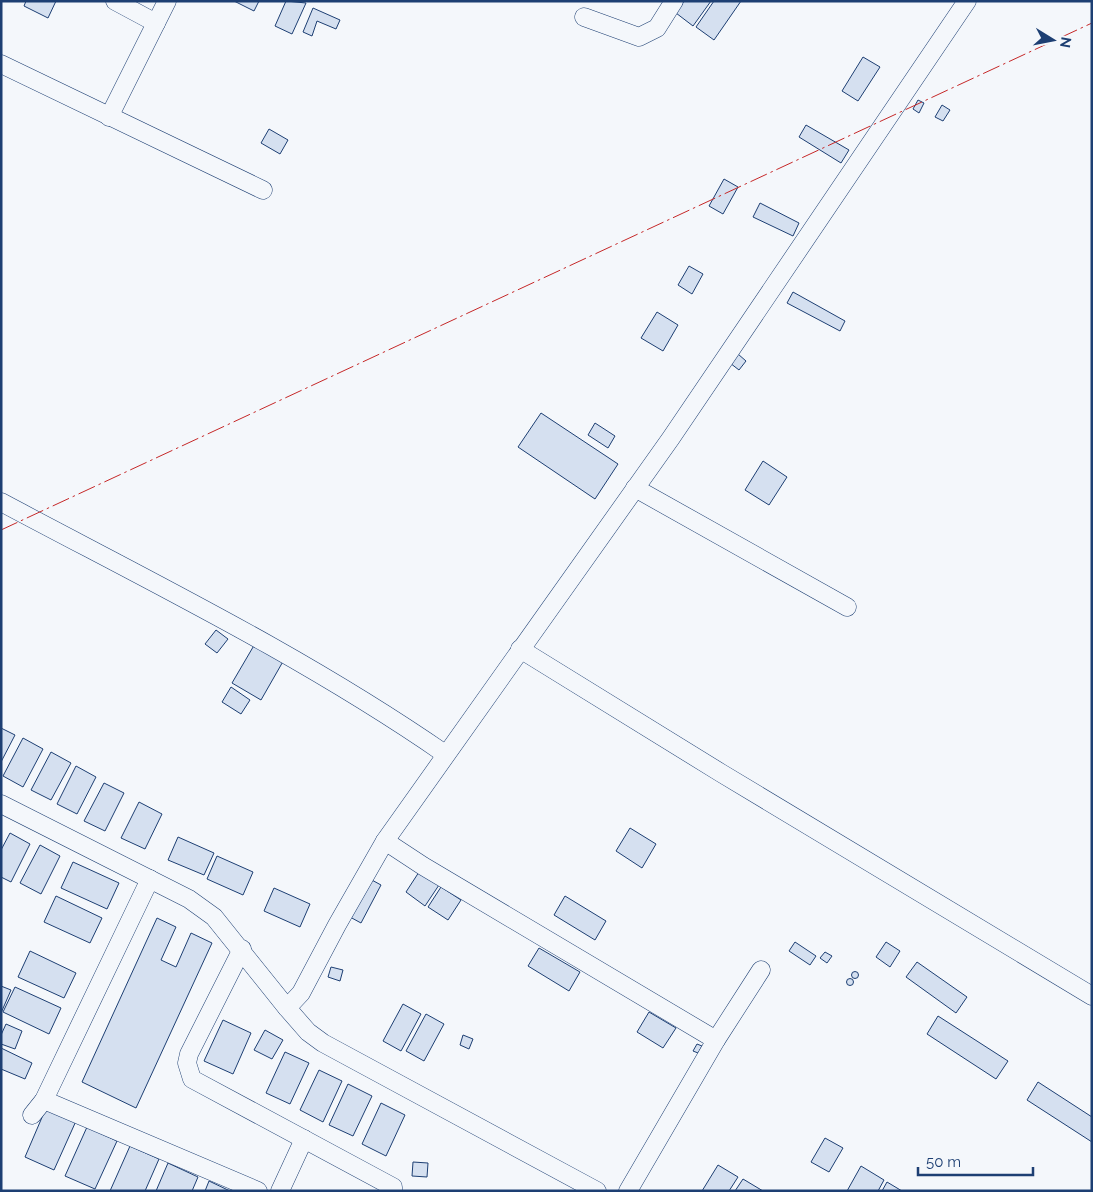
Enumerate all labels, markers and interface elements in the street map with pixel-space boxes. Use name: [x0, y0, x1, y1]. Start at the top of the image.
north arrow: [1028, 15, 1078, 65]
text: N: [1057, 36, 1075, 49]
scale bar: [918, 1144, 1033, 1176]
text: 50 m: [926, 1153, 961, 1171]

